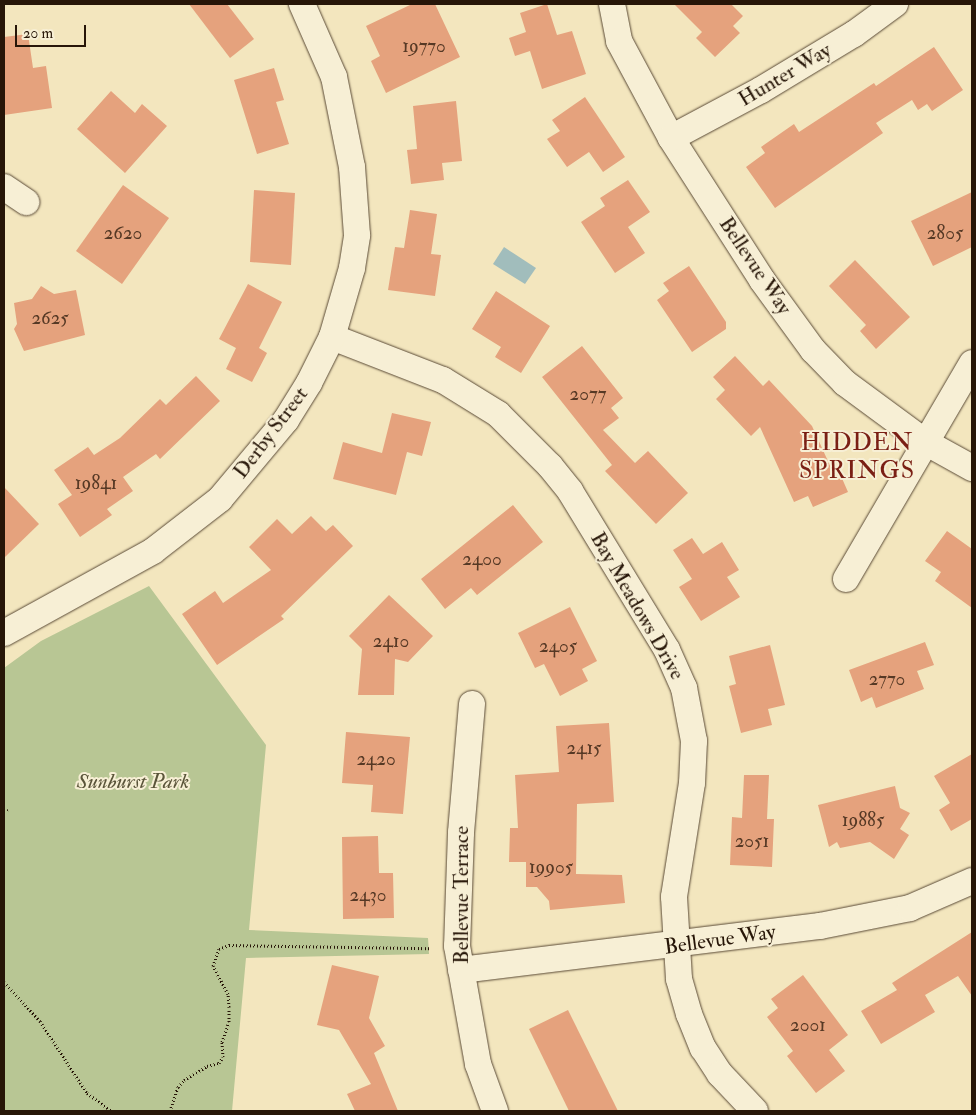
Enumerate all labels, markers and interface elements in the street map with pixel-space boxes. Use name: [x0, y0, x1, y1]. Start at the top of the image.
scale bar: [18, 15, 89, 47]
text: 20 m: [23, 24, 53, 43]
house number: 19770: [402, 36, 446, 58]
street label: Hunter Way: [734, 38, 836, 112]
street label: Bellevue Way: [713, 212, 797, 320]
house number: 2620: [104, 223, 142, 245]
house number: 2805: [927, 223, 963, 245]
house number: 2625: [31, 308, 69, 330]
street label: Derby Street: [228, 382, 314, 484]
house number: 2077: [570, 384, 606, 406]
district label: HIDDEN SPRINGS: [798, 429, 916, 485]
house number: 19841: [75, 473, 117, 495]
street label: Bay Meadows Drive: [585, 528, 689, 684]
house number: 2400: [462, 549, 502, 571]
house number: 2410: [373, 631, 409, 653]
house number: 2405: [539, 636, 577, 658]
house number: 2770: [869, 669, 905, 691]
house number: 2415: [567, 738, 601, 760]
house number: 2420: [356, 749, 396, 771]
park label: Sunburst Park: [77, 769, 189, 795]
house number: 19885: [842, 810, 884, 832]
street label: Bellevue Terrace: [449, 826, 475, 964]
house number: 2051: [735, 831, 769, 853]
house number: 19905: [529, 857, 573, 879]
house number: 2430: [350, 885, 386, 907]
street label: Bellevue Way: [663, 920, 777, 960]
house number: 2001: [790, 1015, 826, 1037]

